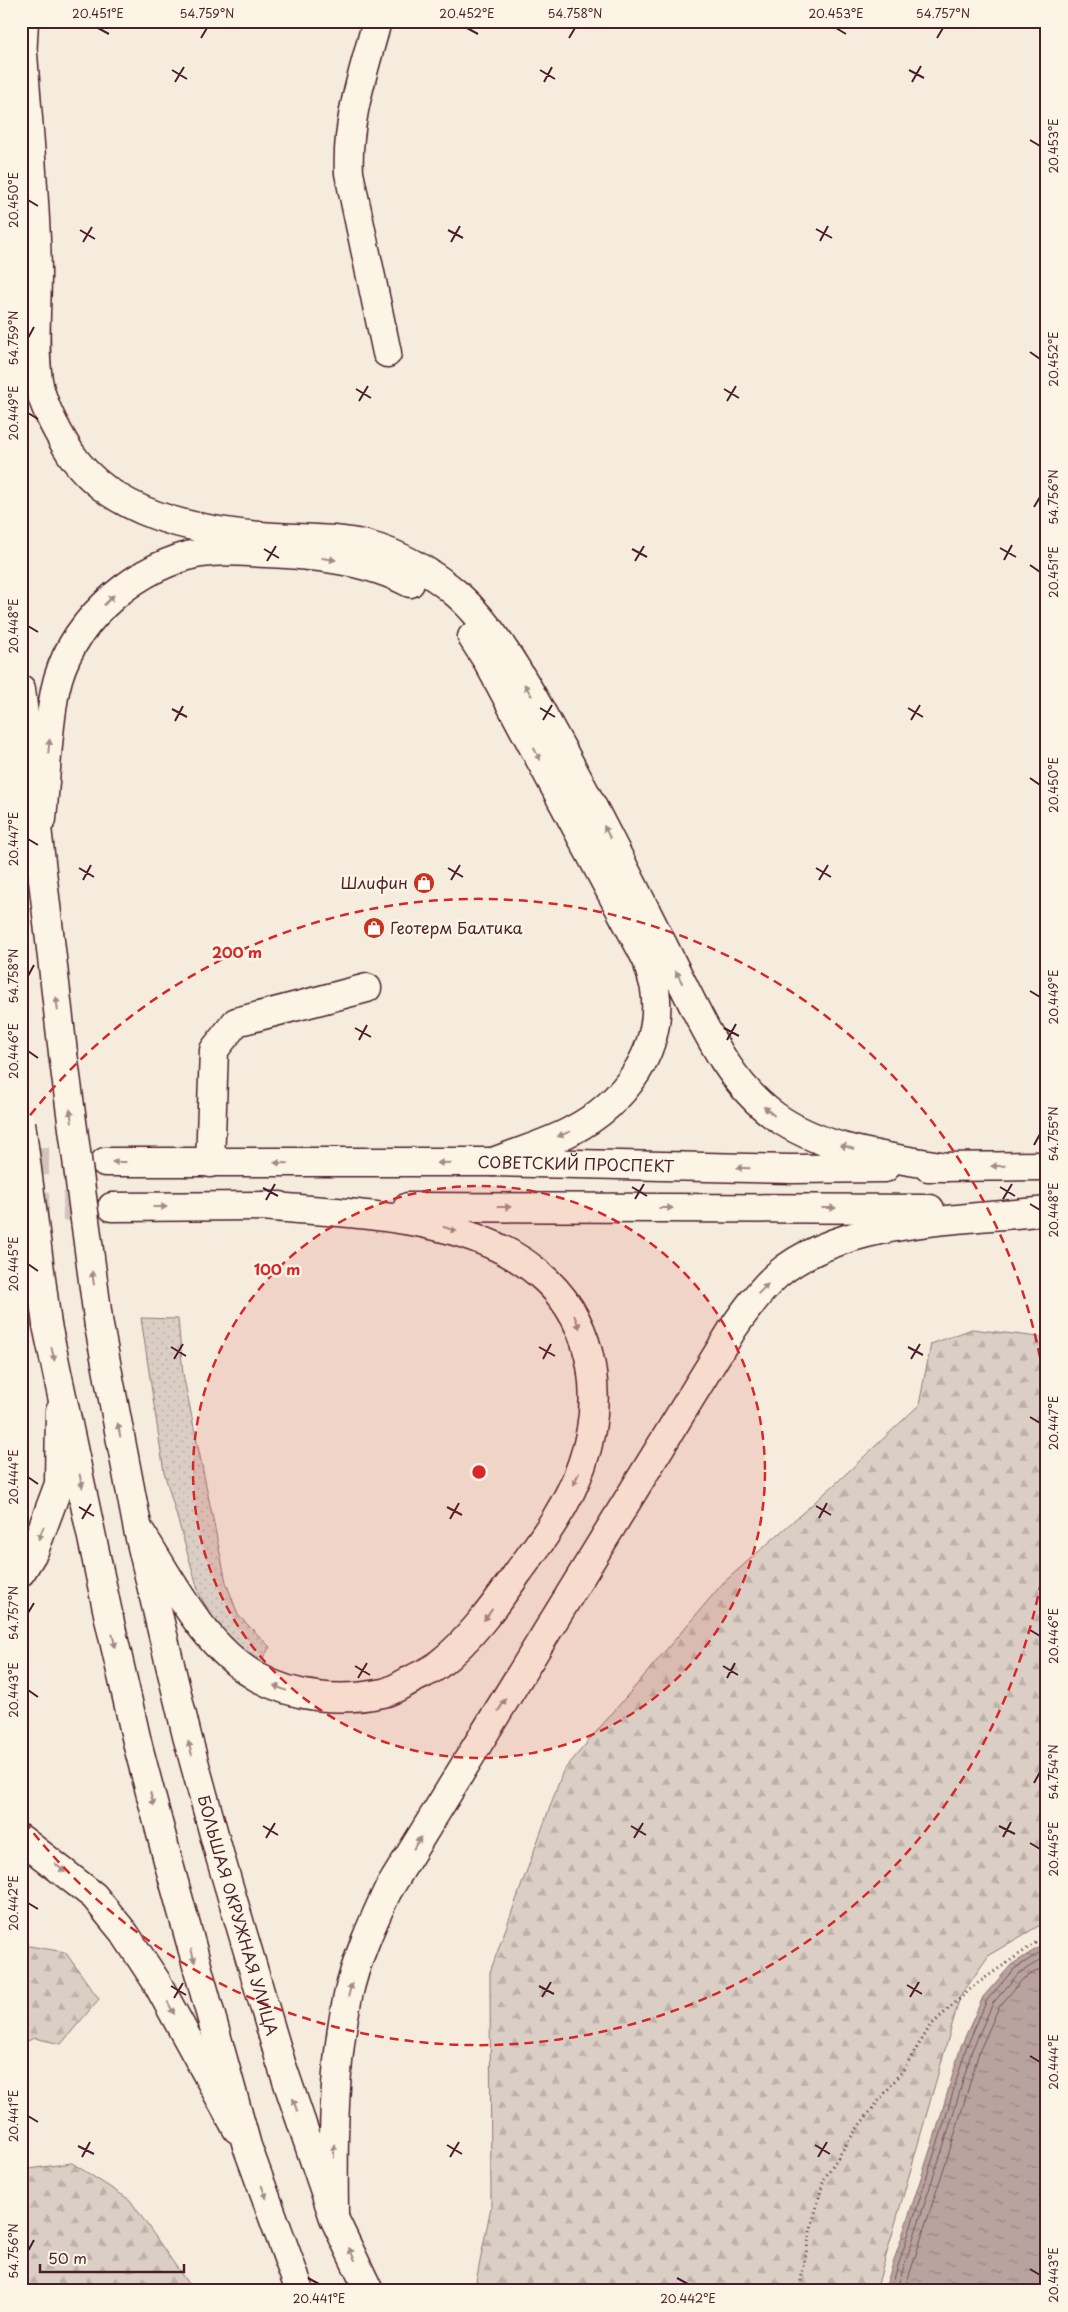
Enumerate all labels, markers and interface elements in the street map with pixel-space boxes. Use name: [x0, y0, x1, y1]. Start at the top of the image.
text: 20.451°E: [72, 4, 124, 22]
text: 54.759°N: [180, 4, 234, 22]
text: 20.452°E: [439, 4, 495, 22]
text: 54.758°N: [548, 4, 602, 22]
text: 20.453°E: [808, 4, 864, 22]
text: 54.757°N: [916, 4, 970, 22]
text: 20.453°E: [1044, 118, 1062, 174]
text: 20.450°E: [4, 172, 22, 228]
text: 54.759°N: [4, 311, 22, 365]
text: 20.452°E: [1044, 331, 1062, 387]
text: 20.449°E: [4, 386, 22, 440]
text: 54.756°N: [1044, 469, 1062, 525]
text: 20.451°E: [1044, 546, 1062, 598]
one-way arrow: [321, 555, 337, 563]
one-way arrow: [103, 594, 115, 606]
text: 20.448°E: [4, 598, 22, 654]
one-way arrow: [523, 683, 532, 697]
one-way arrow: [45, 737, 53, 753]
one-way arrow: [533, 747, 541, 761]
text: 20.450°E: [1044, 757, 1062, 813]
text: 20.447°E: [4, 812, 22, 866]
one-way arrow: [602, 825, 610, 839]
place label: Шлифин: [340, 870, 408, 894]
shop icon: Шлифин: [412, 871, 436, 895]
place label: Геотерм Балтика: [390, 915, 523, 939]
shop icon: Геотерм Балтика: [362, 916, 386, 940]
text: 200 m: [212, 940, 262, 963]
text: 54.758°N: [4, 949, 22, 1003]
one-way arrow: [675, 970, 683, 984]
text: 20.449°E: [1044, 970, 1062, 1024]
one-way arrow: [53, 996, 61, 1012]
text: 20.446°E: [4, 1023, 22, 1079]
one-way arrow: [763, 1105, 775, 1117]
text: 54.755°N: [1044, 1106, 1062, 1162]
one-way arrow: [67, 1108, 75, 1124]
one-way arrow: [556, 1130, 571, 1138]
one-way arrow: [839, 1143, 854, 1151]
street label: СОВЕТСКИЙ ПРОСПЕКТ: [478, 1149, 675, 1177]
one-way arrow: [111, 1158, 127, 1166]
one-way arrow: [273, 1159, 289, 1167]
one-way arrow: [436, 1159, 452, 1167]
one-way arrow: [990, 1162, 1006, 1170]
one-way arrow: [735, 1164, 751, 1172]
text: 20.448°E: [1044, 1182, 1062, 1238]
one-way arrow: [153, 1203, 169, 1211]
one-way arrow: [496, 1203, 512, 1211]
one-way arrow: [659, 1204, 675, 1212]
one-way arrow: [821, 1204, 837, 1212]
one-way arrow: [442, 1225, 457, 1233]
text: 20.445°E: [4, 1236, 22, 1292]
text: 100 m: [254, 1257, 300, 1280]
one-way arrow: [88, 1269, 96, 1285]
one-way arrow: [757, 1283, 769, 1295]
one-way arrow: [573, 1315, 581, 1330]
one-way arrow: [50, 1346, 58, 1362]
text: 20.447°E: [1044, 1396, 1062, 1450]
one-way arrow: [115, 1423, 123, 1438]
text: 20.444°E: [4, 1449, 22, 1505]
centre of rings: [470, 1463, 488, 1481]
one-way arrow: [571, 1472, 579, 1486]
one-way arrow: [77, 1474, 85, 1490]
one-way arrow: [37, 1526, 45, 1541]
text: 54.757°N: [4, 1586, 22, 1640]
one-way arrow: [482, 1608, 493, 1621]
text: 20.446°E: [1044, 1608, 1062, 1664]
one-way arrow: [110, 1633, 118, 1648]
text: 20.443°E: [4, 1662, 22, 1718]
one-way arrow: [272, 1684, 287, 1692]
one-way arrow: [497, 1698, 507, 1711]
one-way arrow: [186, 1740, 194, 1755]
text: 54.754°N: [1044, 1744, 1062, 1800]
one-way arrow: [148, 1791, 156, 1806]
street label: БОЛЬШАЯ ОКРУЖНАЯ УЛИЦА: [193, 1792, 285, 2038]
text: 20.445°E: [1044, 1821, 1062, 1877]
one-way arrow: [412, 1836, 422, 1850]
one-way arrow: [53, 1863, 66, 1874]
text: 20.442°E: [4, 1875, 22, 1931]
one-way arrow: [190, 1948, 198, 1963]
one-way arrow: [346, 1982, 354, 1998]
one-way arrow: [166, 2002, 175, 2015]
text: 20.444°E: [1044, 2034, 1062, 2090]
text: 20.441°E: [4, 2090, 22, 2142]
one-way arrow: [291, 2098, 298, 2113]
one-way arrow: [330, 2143, 338, 2159]
one-way arrow: [260, 2185, 268, 2200]
text: 54.756°N: [4, 2223, 22, 2279]
scale bar: [40, 2242, 184, 2274]
text: 50 m: [48, 2246, 87, 2269]
one-way arrow: [347, 2247, 355, 2261]
text: 20.443°E: [1044, 2247, 1062, 2303]
text: 20.441°E: [293, 2289, 345, 2307]
text: 20.442°E: [660, 2289, 716, 2307]

